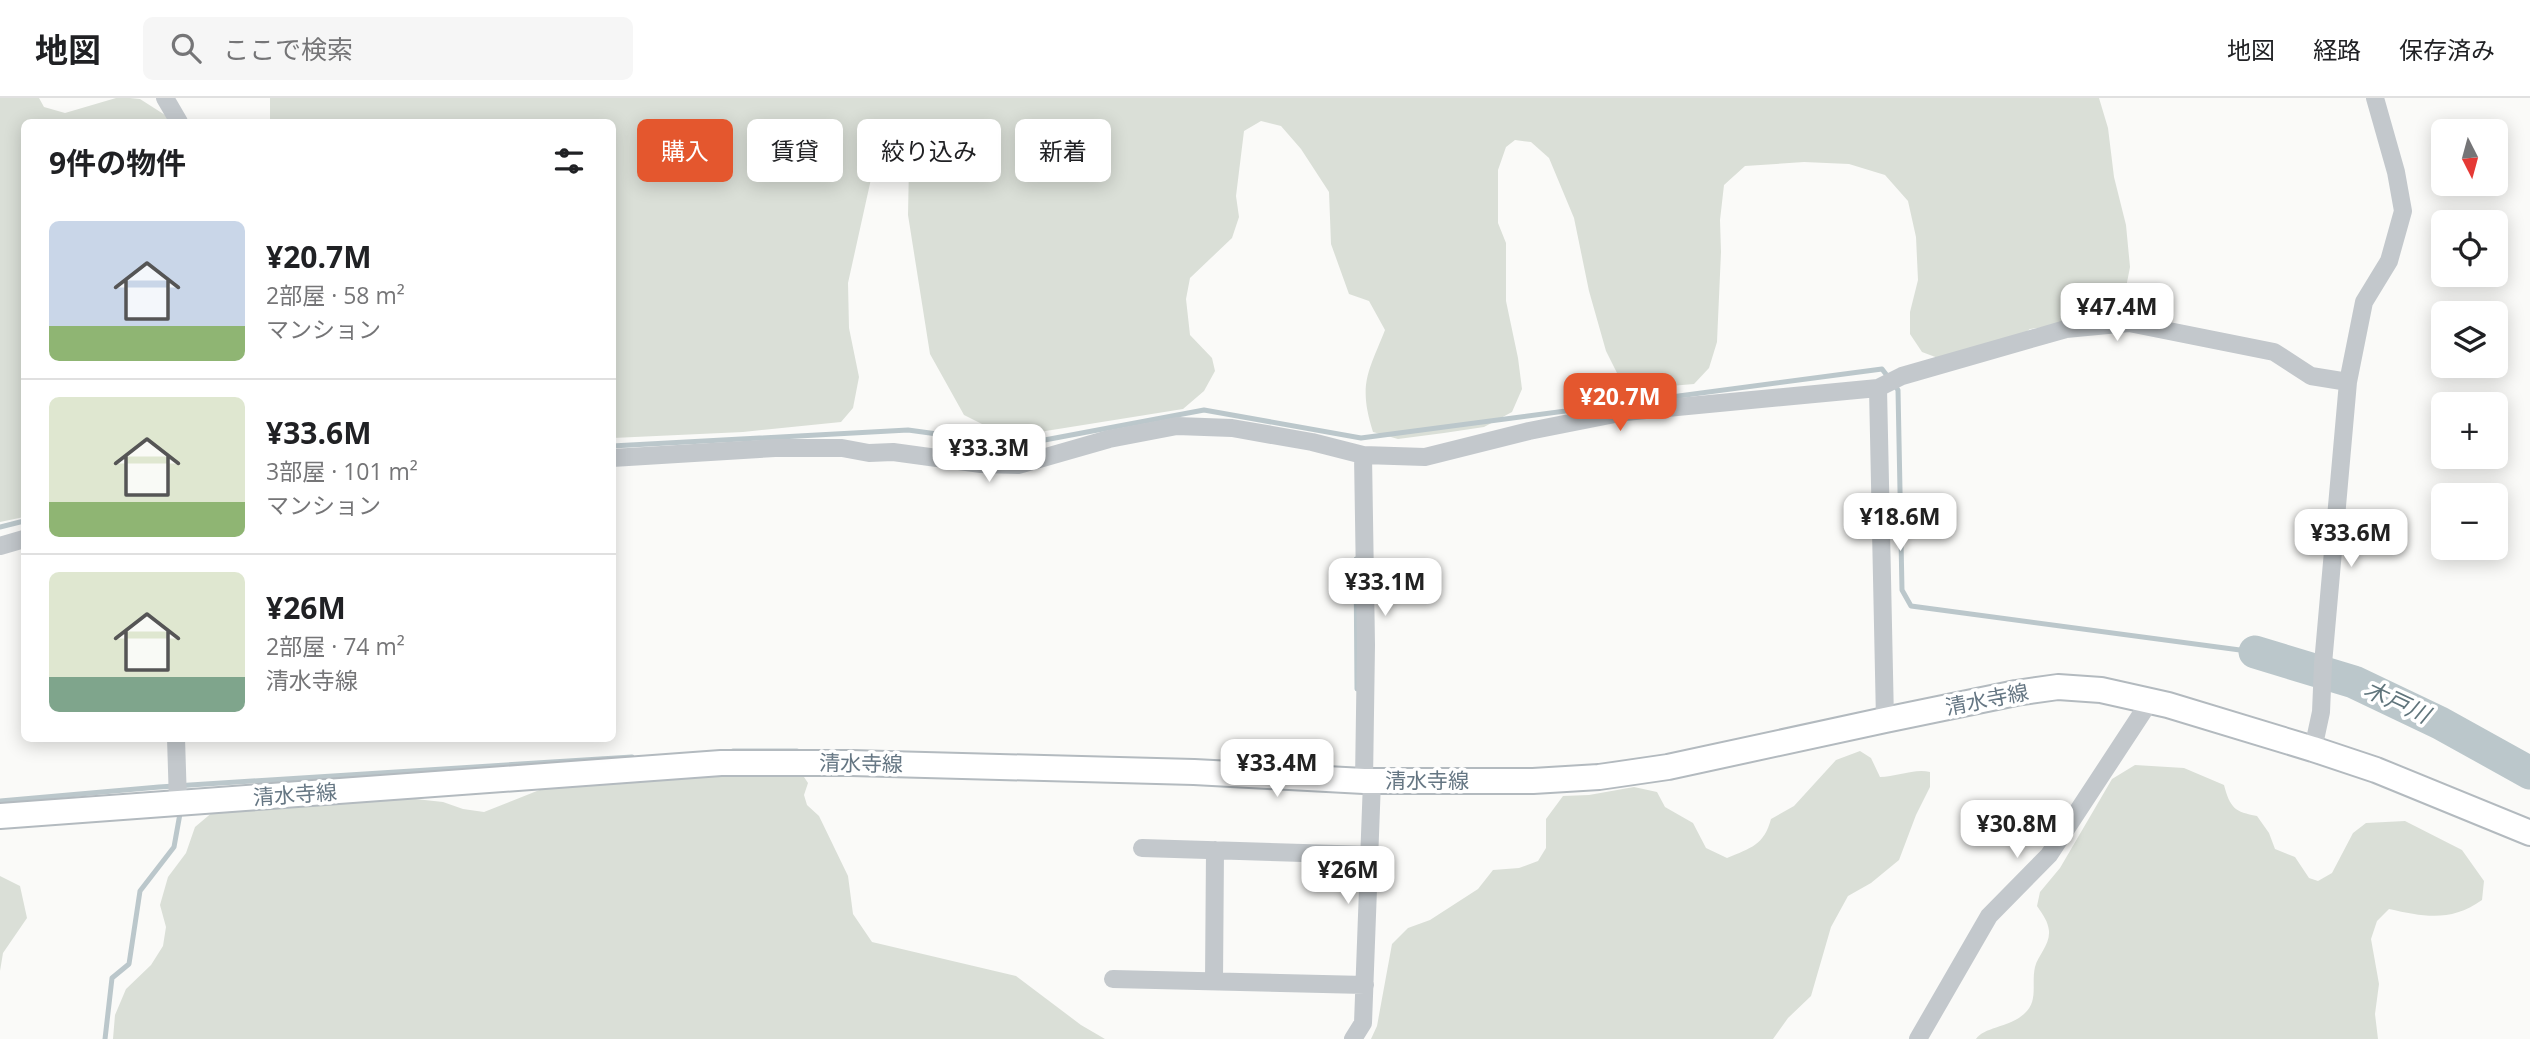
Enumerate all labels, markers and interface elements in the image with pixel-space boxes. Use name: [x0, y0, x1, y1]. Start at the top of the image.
search box: [143, 17, 633, 80]
text: 地図: [35, 27, 101, 72]
icon: search: [167, 29, 205, 67]
text: ここで検索: [223, 31, 353, 67]
text: 地図: [2227, 33, 2275, 66]
text: 経路: [2313, 33, 2361, 66]
text: 保存済み: [2399, 33, 2495, 66]
chip: 購入: [637, 119, 733, 182]
chip: 賃貸: [747, 119, 843, 182]
chip: 絞り込み: [857, 119, 1001, 182]
chip: 新着: [1015, 119, 1111, 182]
north arrow: [2431, 119, 2508, 196]
map controls: [2431, 119, 2508, 560]
text: 9件の物件: [49, 142, 186, 183]
icon: filters: [550, 142, 588, 180]
button: locate: [2431, 210, 2508, 287]
text: ¥20.7M: [266, 236, 371, 277]
icon: home: [105, 249, 189, 333]
text: 2部屋 · 58 m²: [266, 279, 405, 311]
pin: ¥47.4M: [2060, 284, 2174, 343]
text: ¥47.4M: [2077, 290, 2157, 322]
button: layers: [2431, 301, 2508, 378]
text: マンション: [266, 313, 381, 345]
pin: ¥20.7M: [1563, 374, 1677, 433]
text: ¥20.7M: [1580, 380, 1660, 412]
button: +: [2431, 392, 2508, 469]
text: ¥33.6M: [266, 412, 371, 453]
pin: ¥33.3M: [932, 424, 1046, 484]
icon: home: [105, 425, 189, 509]
text: ¥33.3M: [949, 431, 1029, 463]
text: 3部屋 · 101 m²: [266, 455, 418, 487]
button: −: [2431, 483, 2508, 560]
text: マンション: [266, 489, 381, 521]
pin: ¥18.6M: [1843, 494, 1957, 553]
text: ¥18.6M: [1860, 500, 1940, 532]
pin: ¥33.6M: [2294, 510, 2408, 569]
text: ¥33.6M: [2311, 516, 2391, 548]
pin: ¥33.1M: [1328, 559, 1442, 618]
text: ¥33.1M: [1345, 565, 1425, 597]
text: ¥26M: [266, 587, 346, 628]
icon: home: [105, 600, 189, 684]
text: 2部屋 · 74 m²: [266, 630, 405, 662]
text: 清水寺線: [266, 664, 358, 696]
water label: 木戸川: [2359, 672, 2438, 731]
street label: 清水寺線: [1943, 677, 2031, 721]
pin: ¥33.4M: [1220, 740, 1334, 799]
text: ¥33.4M: [1237, 746, 1317, 778]
street label: 清水寺線: [819, 748, 903, 778]
street label: 清水寺線: [1385, 766, 1469, 794]
street label: 清水寺線: [252, 777, 338, 811]
pin: ¥30.8M: [1960, 800, 2074, 860]
text: ¥30.8M: [1977, 807, 2057, 839]
pin: ¥26M: [1307, 846, 1389, 906]
text: ¥26M: [1317, 853, 1379, 885]

